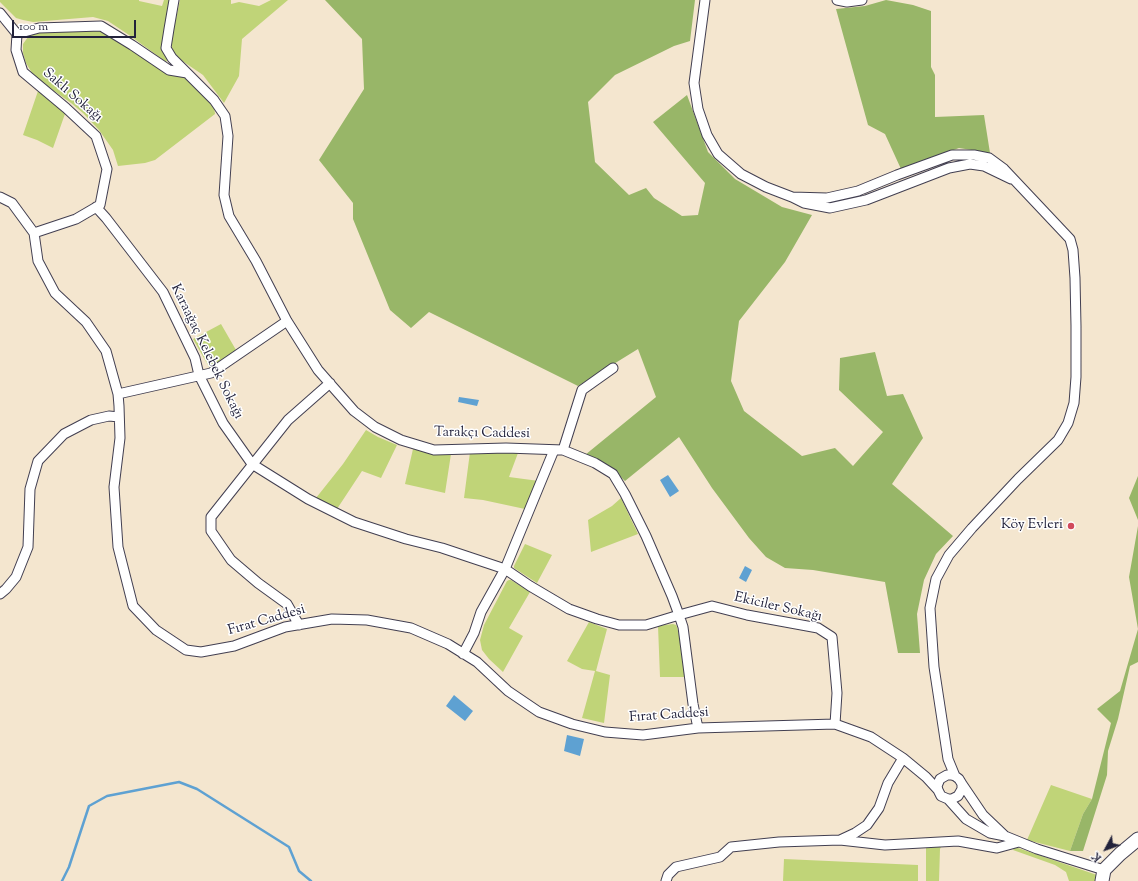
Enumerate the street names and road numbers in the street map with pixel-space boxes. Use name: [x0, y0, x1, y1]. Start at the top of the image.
street label: Saklı Sokağı: [39, 65, 105, 127]
street label: Karaağaç Kelebek Sokağı: [166, 282, 246, 422]
street label: Tarakçı Caddesi: [434, 425, 530, 443]
street label: Ekiciler Sokağı: [732, 590, 824, 626]
street label: Fırat Caddesi: [226, 602, 308, 640]
street label: Fırat Caddesi: [629, 705, 709, 727]

